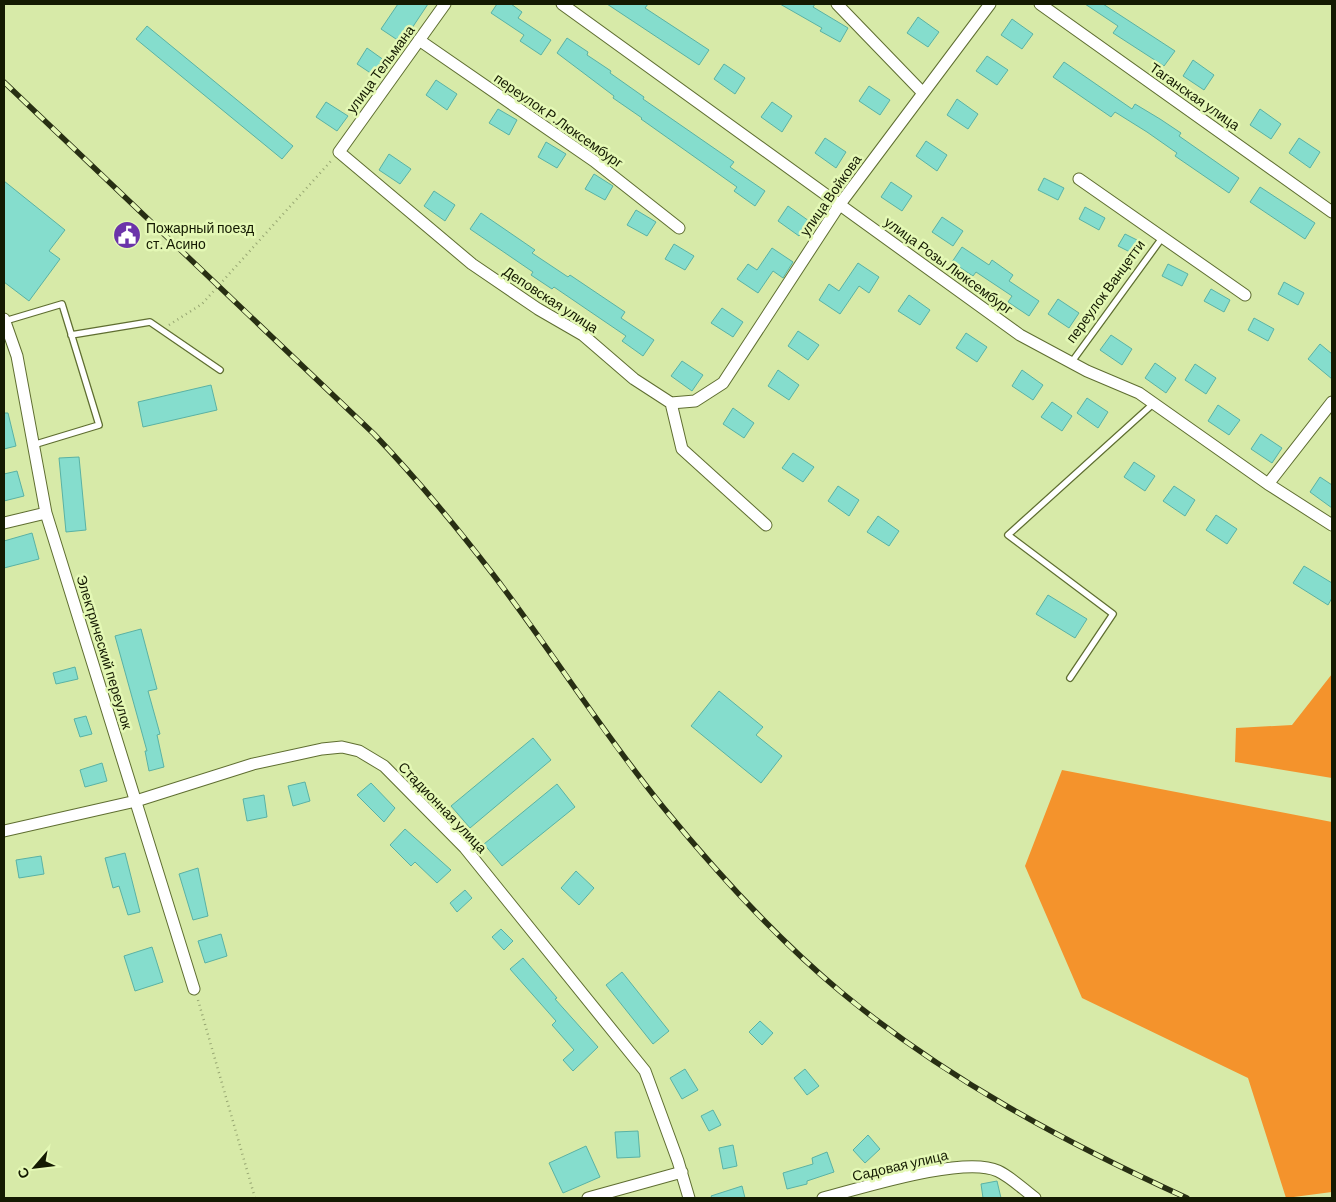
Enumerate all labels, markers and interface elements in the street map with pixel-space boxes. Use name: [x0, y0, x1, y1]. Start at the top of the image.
street label: улица Тельмана: [342, 21, 418, 116]
street label: Таганская улица: [1147, 59, 1244, 134]
street label: переулок Р.Люксембург: [491, 69, 627, 171]
street label: улица Войкова: [796, 151, 864, 239]
street label: улица Розы Люксембург: [881, 213, 1017, 317]
place label: Пожарный поезд ст. Асино: [146, 219, 254, 252]
public building icon: Пожарный поезд ст. Асино: [112, 220, 142, 250]
street label: переулок Ванцетти: [1062, 236, 1148, 346]
street label: Деповская улица: [500, 262, 602, 336]
street label: Электрический переулок: [73, 573, 137, 732]
street label: Стадионная улица: [395, 758, 491, 856]
north arrow: [10, 1142, 60, 1192]
street label: Садовая улица: [850, 1146, 950, 1184]
text: С: [13, 1165, 33, 1182]

